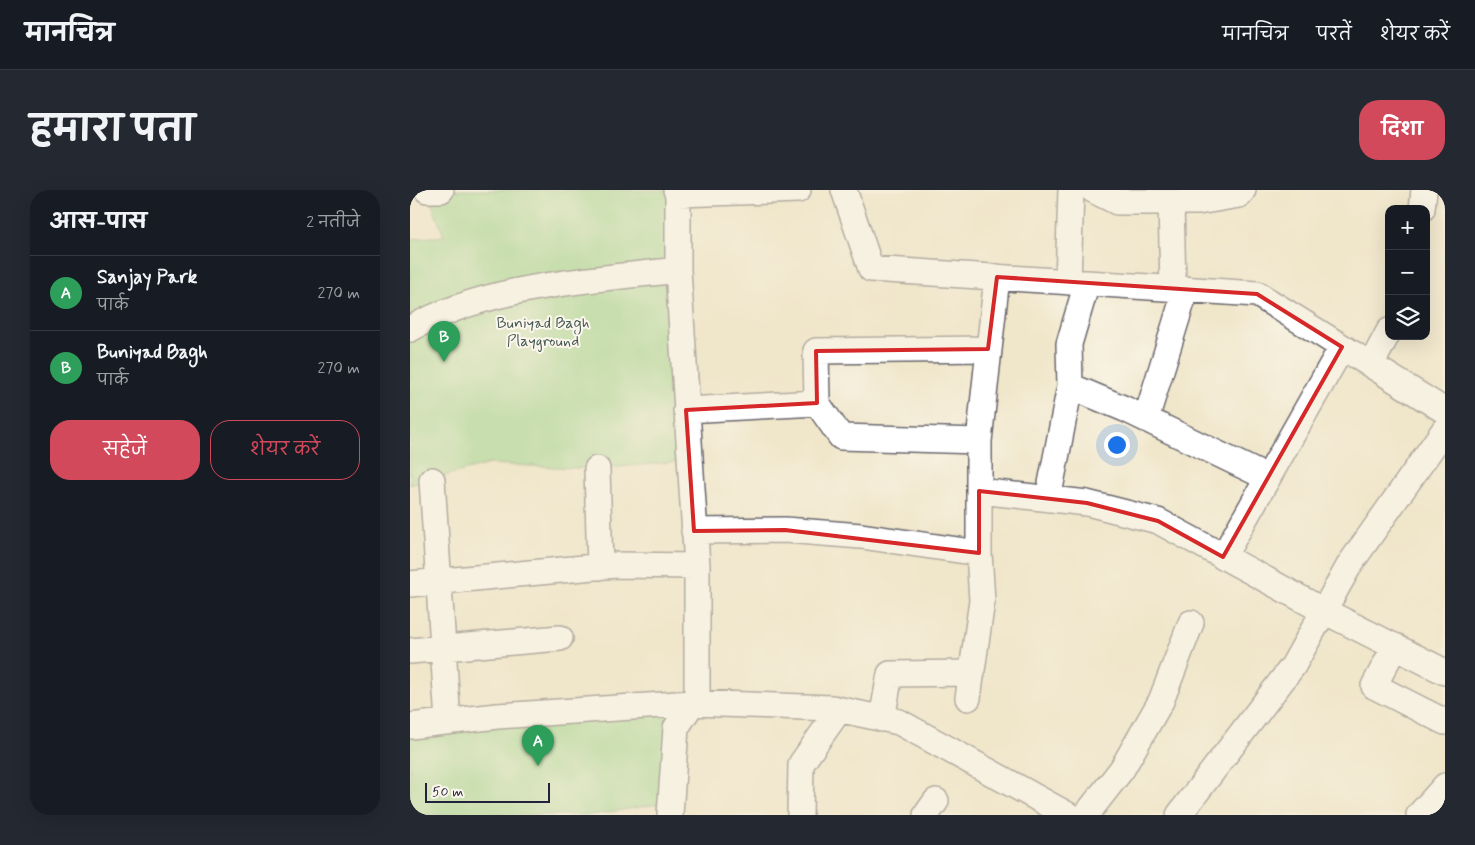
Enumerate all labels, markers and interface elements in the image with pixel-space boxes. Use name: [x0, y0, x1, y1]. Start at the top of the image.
text: मानचित्र: [25, 19, 114, 50]
text: मानचित्र: [1222, 23, 1288, 47]
text: परतें: [1316, 23, 1352, 47]
text: शेयर करें: [1380, 23, 1450, 47]
button: दिशा: [1359, 100, 1445, 160]
text: हमारा पता: [30, 107, 195, 153]
map controls: [1385, 205, 1430, 340]
button: +: [1385, 205, 1430, 250]
text: आस-पास: [50, 208, 147, 236]
text: 2 नतीजे: [306, 212, 360, 233]
button: −: [1385, 250, 1430, 295]
text: Sanjay Park: [97, 265, 197, 290]
text: A: [61, 283, 71, 304]
text: 270 m: [317, 283, 360, 304]
text: पार्क: [97, 295, 128, 316]
button: layers: [1385, 295, 1430, 340]
park label: Buniyad Bagh Playground: [496, 313, 590, 352]
pin: B: [428, 321, 460, 362]
text: Buniyad Bagh: [97, 340, 208, 365]
text: B: [61, 358, 71, 379]
text: 270 m: [317, 358, 360, 379]
text: पार्क: [97, 370, 128, 391]
button: सहेजें: [50, 420, 200, 480]
button: शेयर करें: [210, 420, 360, 480]
your location: [1104, 432, 1130, 458]
pin: A: [522, 725, 554, 766]
scale bar: [425, 780, 550, 803]
text: 50 m: [432, 783, 463, 801]

